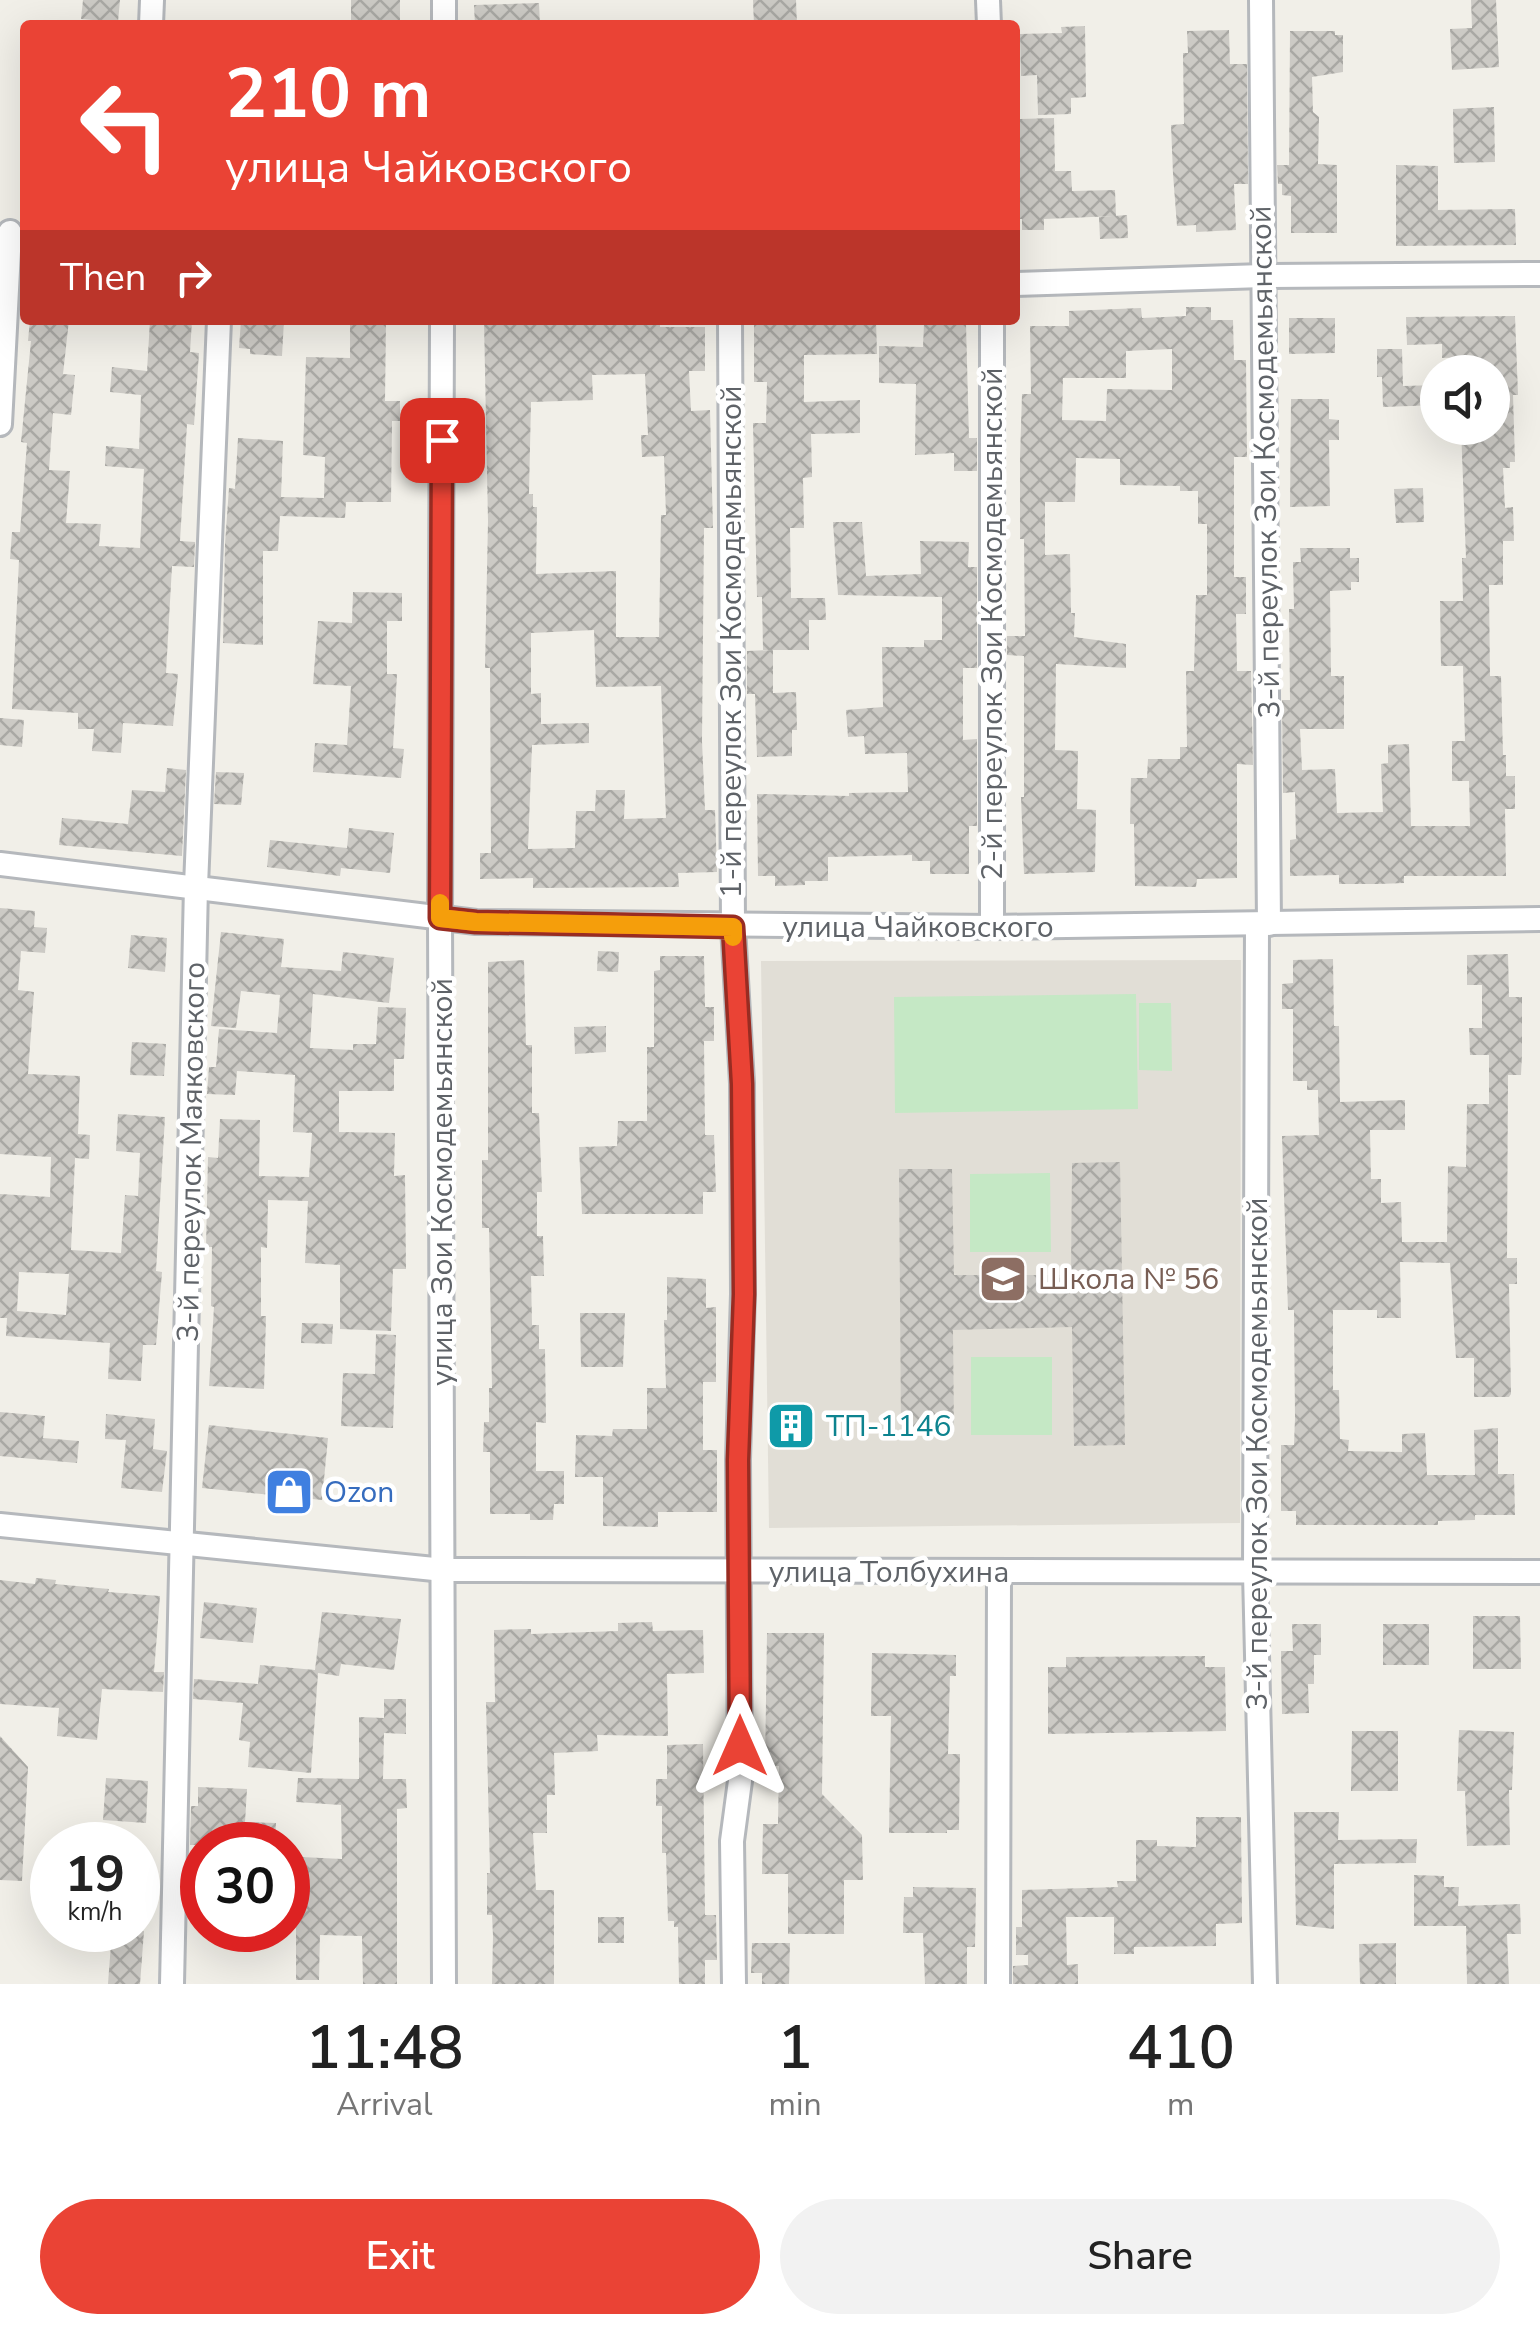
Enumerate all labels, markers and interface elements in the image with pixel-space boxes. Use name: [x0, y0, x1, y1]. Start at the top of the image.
text: 210 m: [225, 46, 431, 142]
icon: left: [60, 60, 190, 190]
text: улица Чайковского: [225, 137, 632, 198]
street label: 3-й переулок Зои Космодемьянской: [1241, 205, 1290, 719]
icon: right: [166, 250, 221, 305]
text: Then: [60, 252, 146, 303]
map controls: [1420, 355, 1510, 445]
button: sound: [1420, 355, 1510, 445]
street label: 2-й переулок Зои Космодемьянской: [972, 368, 1013, 880]
street label: 1-й переулок Зои Космодемьянской: [711, 386, 752, 898]
pin: [400, 398, 485, 483]
icon: arrive: [415, 413, 470, 468]
street label: улица Чайковского: [782, 907, 1054, 948]
street label: 3-й переулок Маяковского: [168, 962, 215, 1342]
street label: улица Зои Космодемьянской: [422, 978, 463, 1386]
street label: 3-й переулок Зои Космодемьянской: [1237, 1198, 1278, 1710]
school or university icon: Школа № 56: [977, 1253, 1029, 1305]
place label: Школа № 56: [1038, 1259, 1219, 1300]
building icon: ТП-1146: [765, 1400, 817, 1452]
place label: ТП-1146: [826, 1406, 951, 1447]
shop icon: Ozon: [263, 1466, 315, 1518]
place label: Ozon: [324, 1472, 394, 1513]
street label: улица Толбухина: [769, 1552, 1009, 1593]
position arrow: [688, 1694, 792, 1798]
speed limit sign: 30: [180, 1822, 310, 1952]
text: 19: [65, 1840, 125, 1909]
text: km/h: [67, 1895, 123, 1929]
text: 11:48: [305, 2007, 463, 2089]
text: 1: [777, 2007, 813, 2089]
text: 410: [1127, 2007, 1235, 2089]
text: Arrival: [336, 2083, 432, 2126]
text: min: [769, 2083, 822, 2126]
text: m: [1167, 2083, 1195, 2126]
button: Exit: [40, 2199, 760, 2314]
button: Share: [780, 2199, 1500, 2314]

